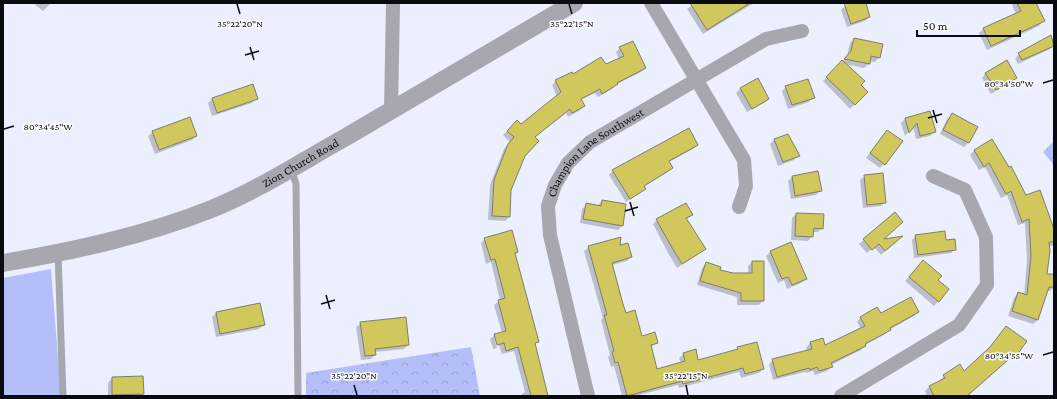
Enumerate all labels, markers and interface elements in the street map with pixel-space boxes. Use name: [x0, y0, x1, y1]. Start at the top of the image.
scale bar: [917, 12, 1020, 38]
text: 35°22'20"N: [217, 18, 263, 29]
text: 35°22'15"N: [550, 18, 594, 29]
text: 50 m: [923, 19, 948, 33]
text: 80°34'50"W: [984, 78, 1035, 89]
street label: Champion Lane Southwest: [544, 105, 647, 199]
text: 80°34'45"W: [24, 121, 73, 132]
street label: Zion Church Road: [260, 135, 342, 190]
text: 80°34'55"W: [985, 350, 1034, 361]
text: 35°22'20"N: [331, 370, 377, 381]
text: 35°22'15"N: [664, 370, 708, 381]

